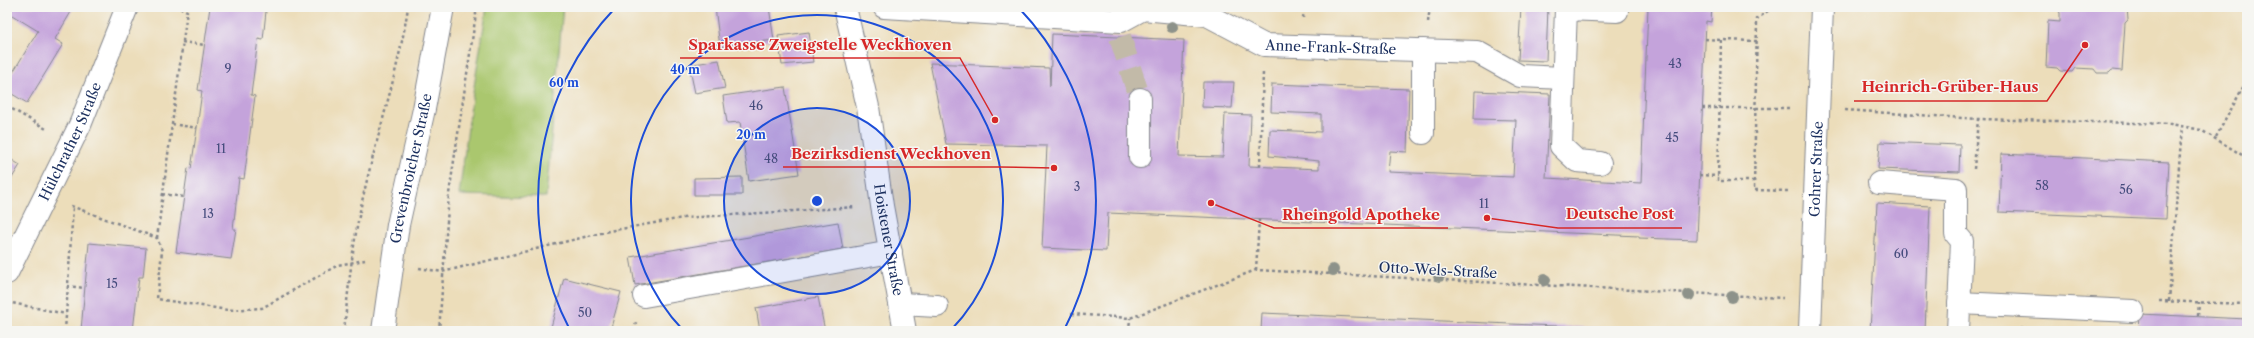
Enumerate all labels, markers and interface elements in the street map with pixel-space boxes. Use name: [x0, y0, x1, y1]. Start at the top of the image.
callout: Sparkasse Zweigstelle Weckhoven: [680, 31, 960, 58]
text: Sparkasse Zweigstelle Weckhoven: [688, 35, 953, 54]
street label: Anne-Frank-Straße: [1264, 36, 1397, 58]
house number: 43: [1668, 56, 1682, 71]
house number: 9: [224, 61, 232, 76]
text: 40 m: [670, 62, 700, 77]
callout: Heinrich-Grüber-Haus: [1854, 74, 2047, 101]
text: 60 m: [549, 75, 579, 90]
text: Heinrich-Grüber-Haus: [1861, 77, 2039, 96]
street label: Hülchrather Straße: [35, 79, 105, 204]
street label: Grevenbroicher Straße: [386, 92, 436, 245]
house number: 46: [749, 98, 763, 113]
street label: Gohrer Straße: [1805, 121, 1827, 217]
text: 20 m: [736, 127, 766, 142]
house number: 45: [1665, 130, 1679, 145]
callout: Bezirksdienst Weckhoven: [783, 140, 999, 167]
house number: 11: [216, 141, 226, 156]
text: Bezirksdienst Weckhoven: [791, 144, 992, 163]
house number: 48: [764, 151, 778, 166]
house number: 58: [2035, 178, 2049, 193]
house number: 3: [1074, 179, 1080, 194]
house number: 56: [2119, 182, 2133, 197]
street label: Hoistener Straße: [870, 183, 907, 297]
centre of rings: [810, 194, 824, 208]
house number: 11: [1479, 196, 1489, 211]
callout: Rheingold Apotheke: [1274, 201, 1448, 228]
callout: Deutsche Post: [1558, 201, 1682, 228]
text: Deutsche Post: [1566, 204, 1674, 223]
text: Rheingold Apotheke: [1282, 205, 1440, 224]
house number: 13: [202, 206, 214, 221]
house number: 60: [1894, 246, 1908, 261]
street label: Otto-Wels-Straße: [1378, 258, 1498, 282]
house number: 15: [106, 276, 118, 291]
house number: 50: [578, 305, 592, 320]

